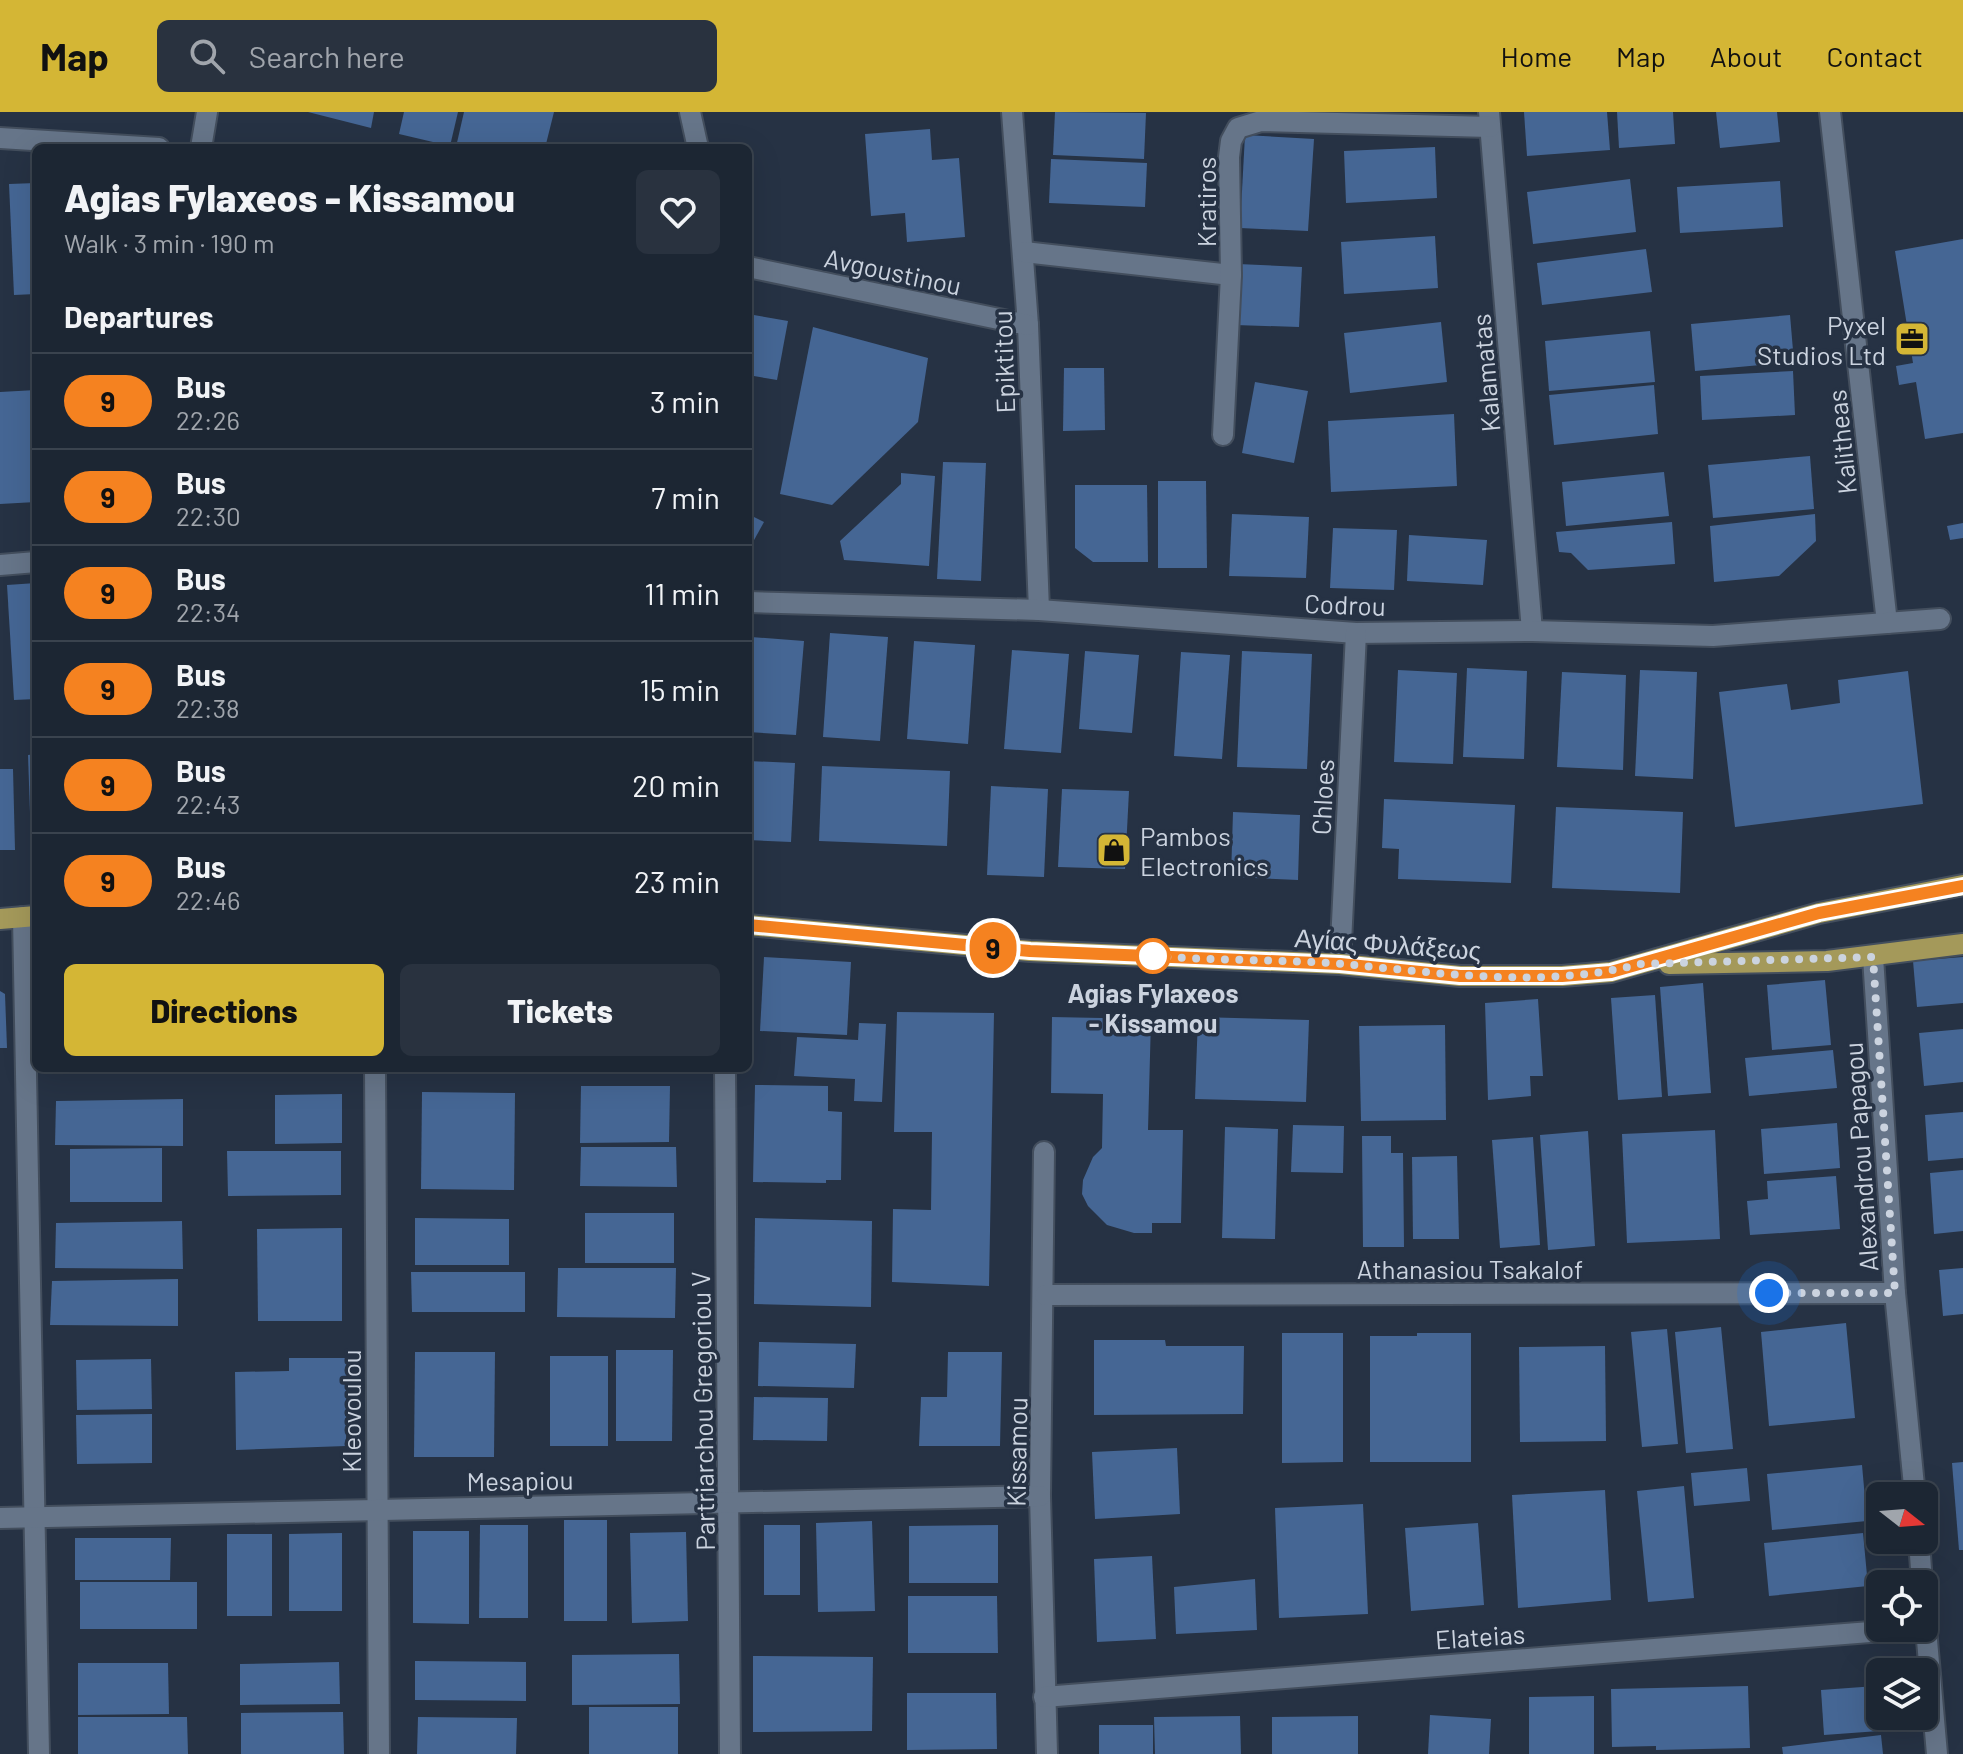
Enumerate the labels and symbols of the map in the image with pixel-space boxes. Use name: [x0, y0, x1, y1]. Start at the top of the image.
street label: Kratiros: [1190, 157, 1221, 247]
street label: Avgoustinou: [822, 241, 964, 301]
place label: Pyxel Studios Ltd: [1757, 309, 1886, 370]
street label: Epiktitou: [986, 310, 1020, 414]
street label: Kalamatas: [1464, 313, 1506, 433]
office icon: Pyxel Studios Ltd: [1893, 320, 1931, 358]
street label: Kalitheas: [1820, 388, 1862, 496]
street label: Codrou: [1304, 587, 1386, 621]
street label: Chloes: [1305, 758, 1339, 836]
place label: Pambos Electronics: [1140, 820, 1269, 881]
shop icon: Pambos Electronics: [1095, 831, 1133, 869]
street label: Αγίας Φυλάξεως: [1294, 921, 1482, 965]
line badge: 9: [967, 922, 1019, 974]
marker: Agias Fylaxeos - Kissamou: [1136, 939, 1170, 973]
place label: Agias Fylaxeos - Kissamou: [1067, 977, 1239, 1038]
street label: Alexandrou Papagou: [1837, 1041, 1883, 1273]
street label: Athanasiou Tsakalof: [1357, 1253, 1583, 1284]
street label: Partriarchou Gregoriou V: [684, 1271, 720, 1551]
your location: [1749, 1273, 1789, 1313]
street label: Kleovoulou: [335, 1349, 366, 1473]
street label: Kissamou: [1000, 1397, 1032, 1507]
street label: Mesapiou: [466, 1464, 574, 1496]
north arrow: [1866, 1482, 1938, 1554]
street label: Elateias: [1434, 1617, 1526, 1655]

